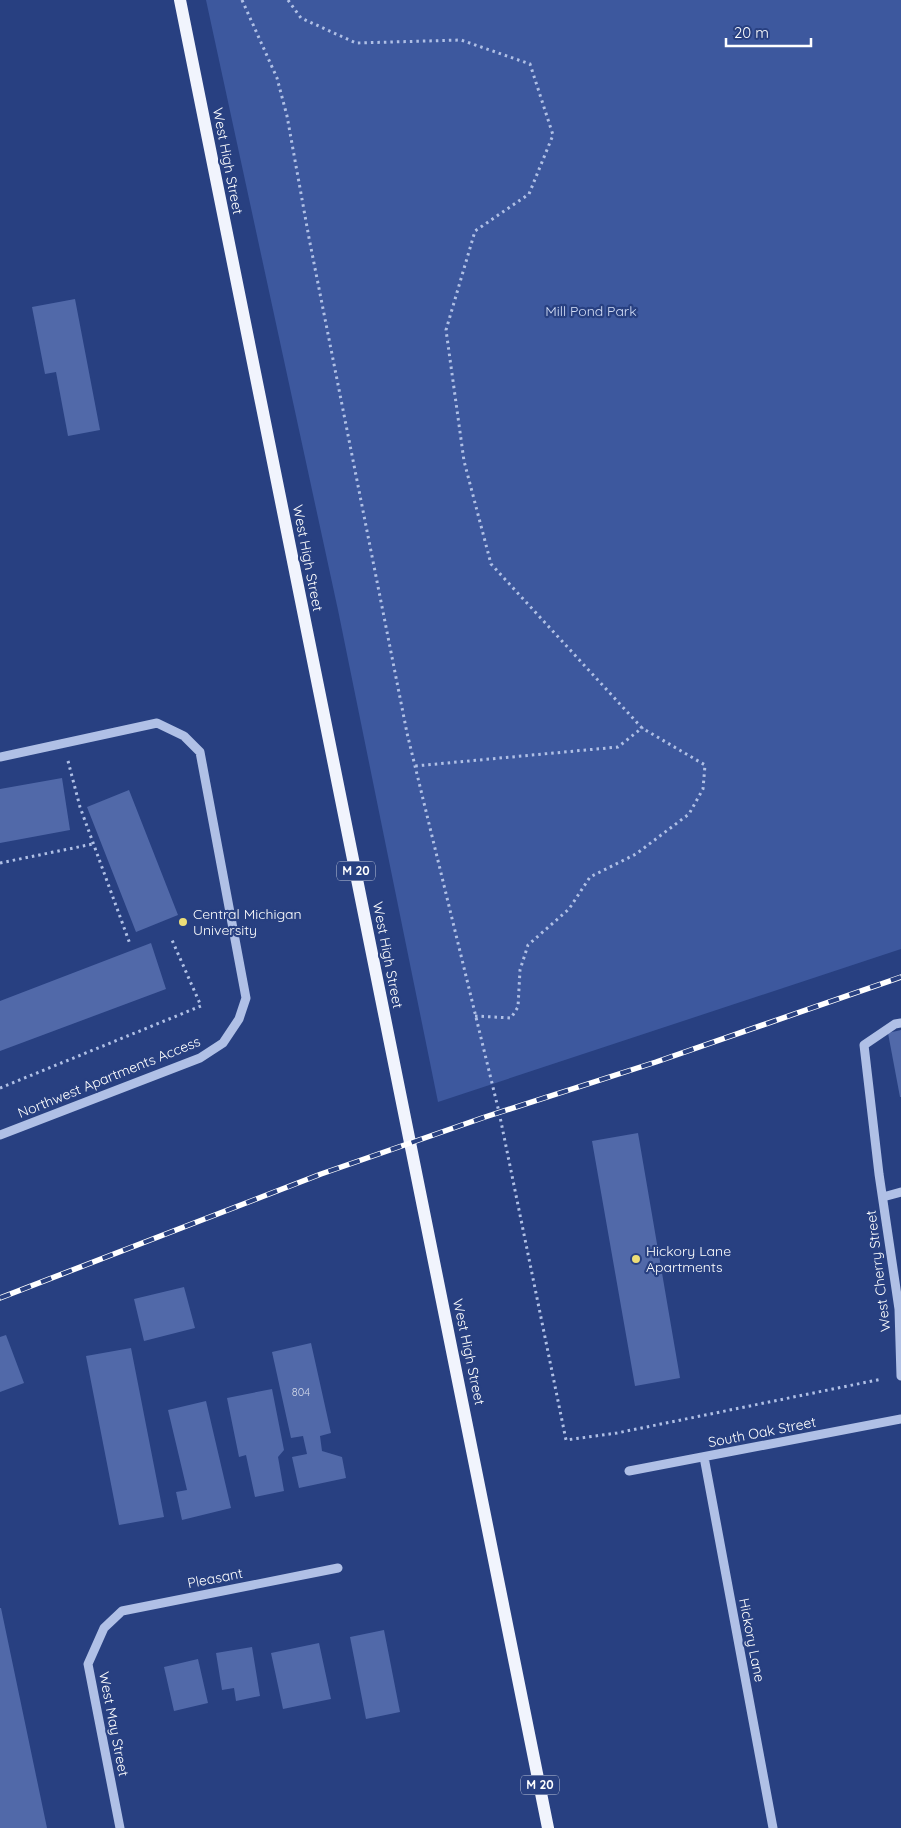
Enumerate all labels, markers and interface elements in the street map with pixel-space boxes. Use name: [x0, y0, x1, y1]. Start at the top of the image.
scale bar: [726, 15, 811, 47]
text: 20 m: [734, 23, 769, 42]
street label: West High Street: [209, 106, 247, 216]
park label: Mill Pond Park: [545, 302, 637, 320]
street label: West High Street: [289, 503, 327, 613]
road number: M 20: [337, 861, 375, 880]
street label: West High Street: [369, 900, 407, 1010]
place label: Central Michigan University: [193, 905, 302, 939]
marker: Central Michigan University: [177, 916, 189, 928]
street label: Northwest Apartments Access: [15, 1032, 203, 1122]
street label: West Cherry Street: [862, 1209, 894, 1333]
place label: Hickory Lane Apartments: [646, 1242, 731, 1276]
marker: Hickory Lane Apartments: [630, 1253, 642, 1265]
street label: West High Street: [449, 1297, 489, 1407]
house number: 804: [292, 1385, 310, 1399]
street label: South Oak Street: [706, 1413, 818, 1451]
street label: Pleasant: [186, 1564, 244, 1592]
street label: Hickory Lane: [735, 1597, 769, 1684]
street label: West May Street: [95, 1670, 133, 1778]
road number: M 20: [521, 1776, 559, 1794]

